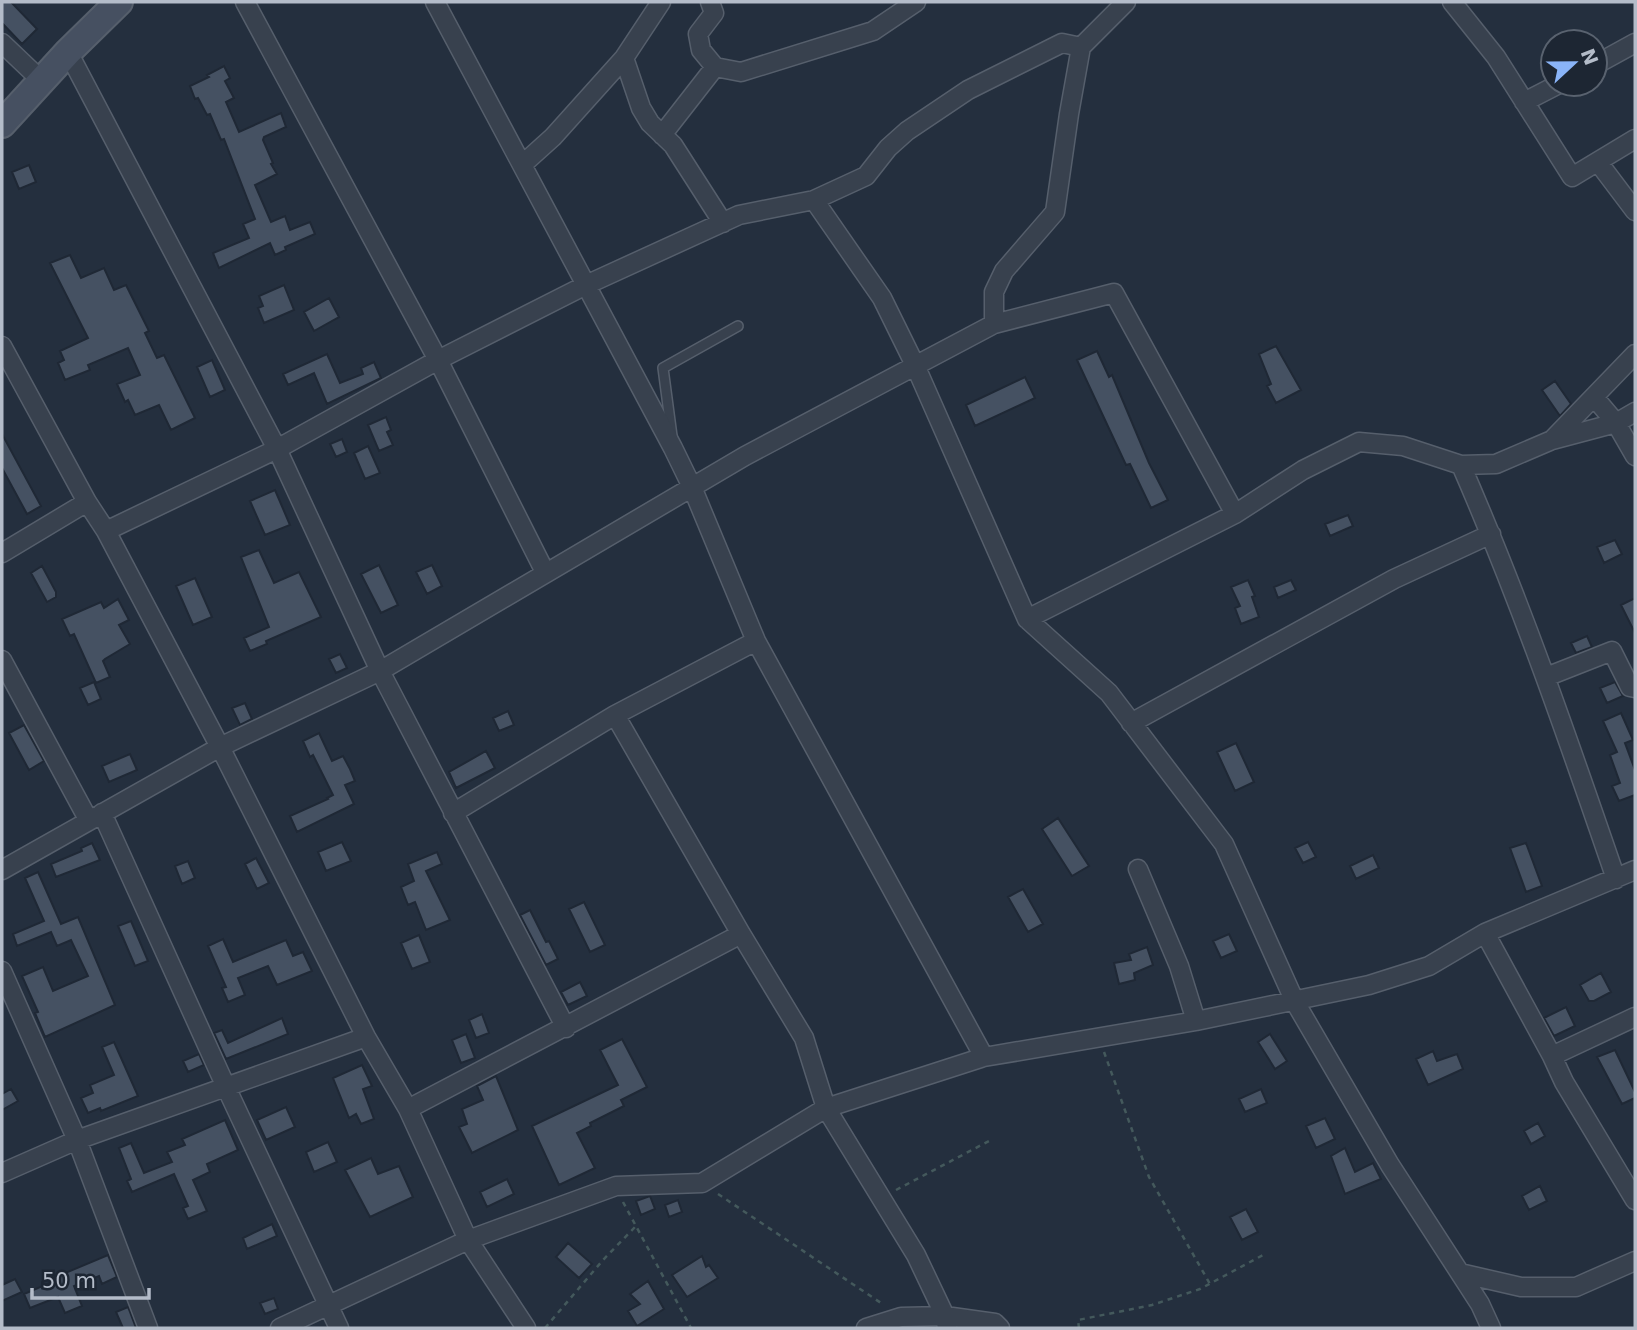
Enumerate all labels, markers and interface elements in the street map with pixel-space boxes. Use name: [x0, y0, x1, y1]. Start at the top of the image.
north arrow: [1539, 28, 1609, 98]
text: N: [1577, 45, 1603, 68]
scale bar: [32, 1256, 149, 1300]
text: 50 m: [42, 1269, 96, 1293]

